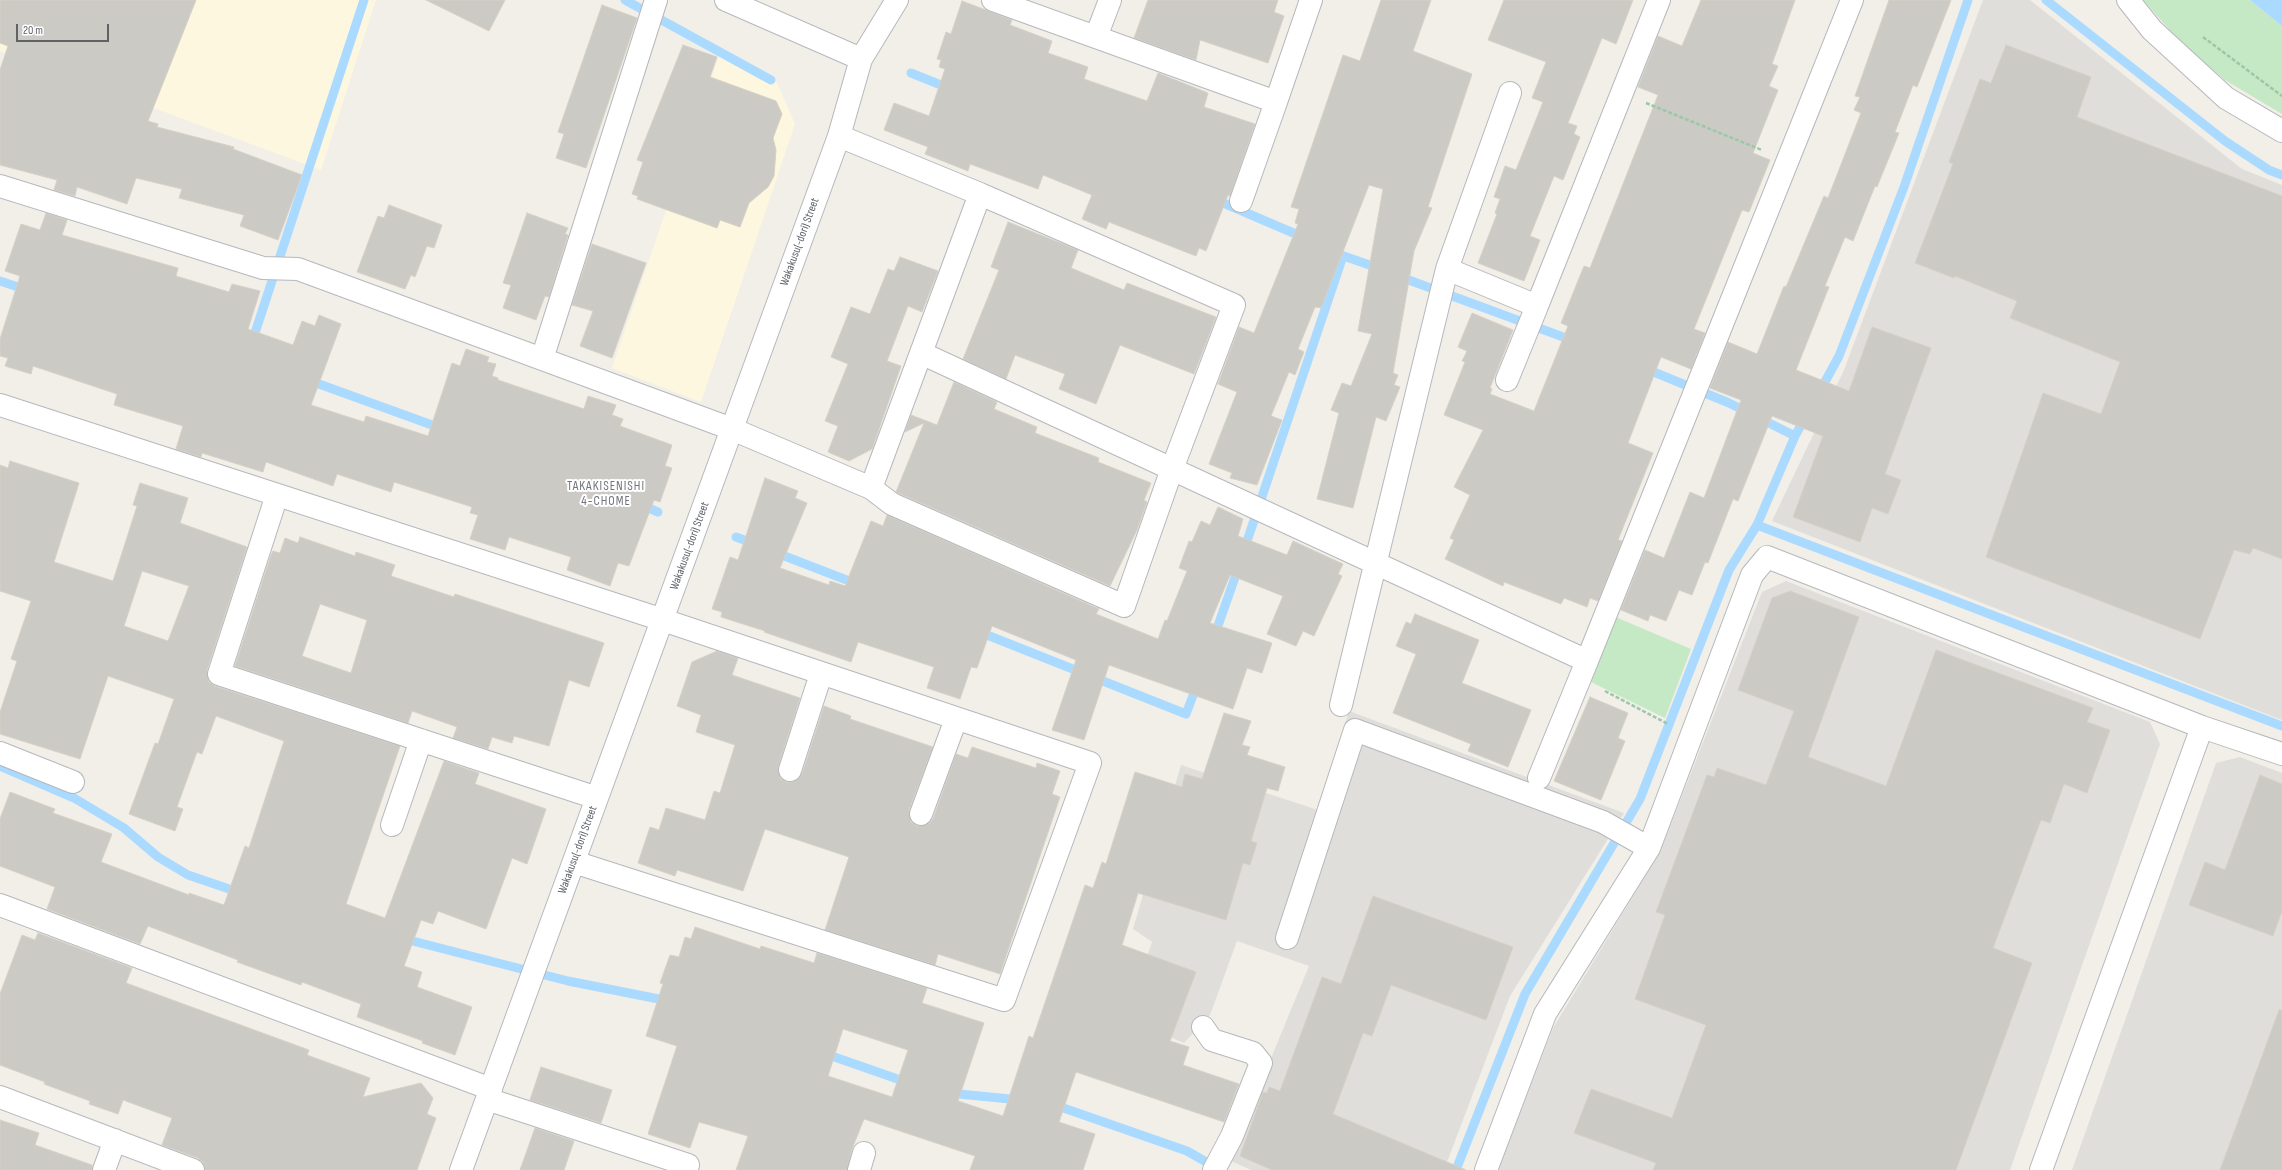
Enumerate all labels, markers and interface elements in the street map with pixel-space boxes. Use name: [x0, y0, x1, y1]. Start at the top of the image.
scale bar: [18, 16, 111, 42]
text: 20 m: [23, 23, 43, 38]
street label: Wakakusu(-dori) Street: [777, 196, 823, 288]
district label: TAKAKISENISHI 4-CHOME: [567, 479, 645, 510]
street label: Wakakusu(-dori) Street: [667, 500, 713, 592]
street label: Wakakusu(-dori) Street: [555, 804, 601, 896]

